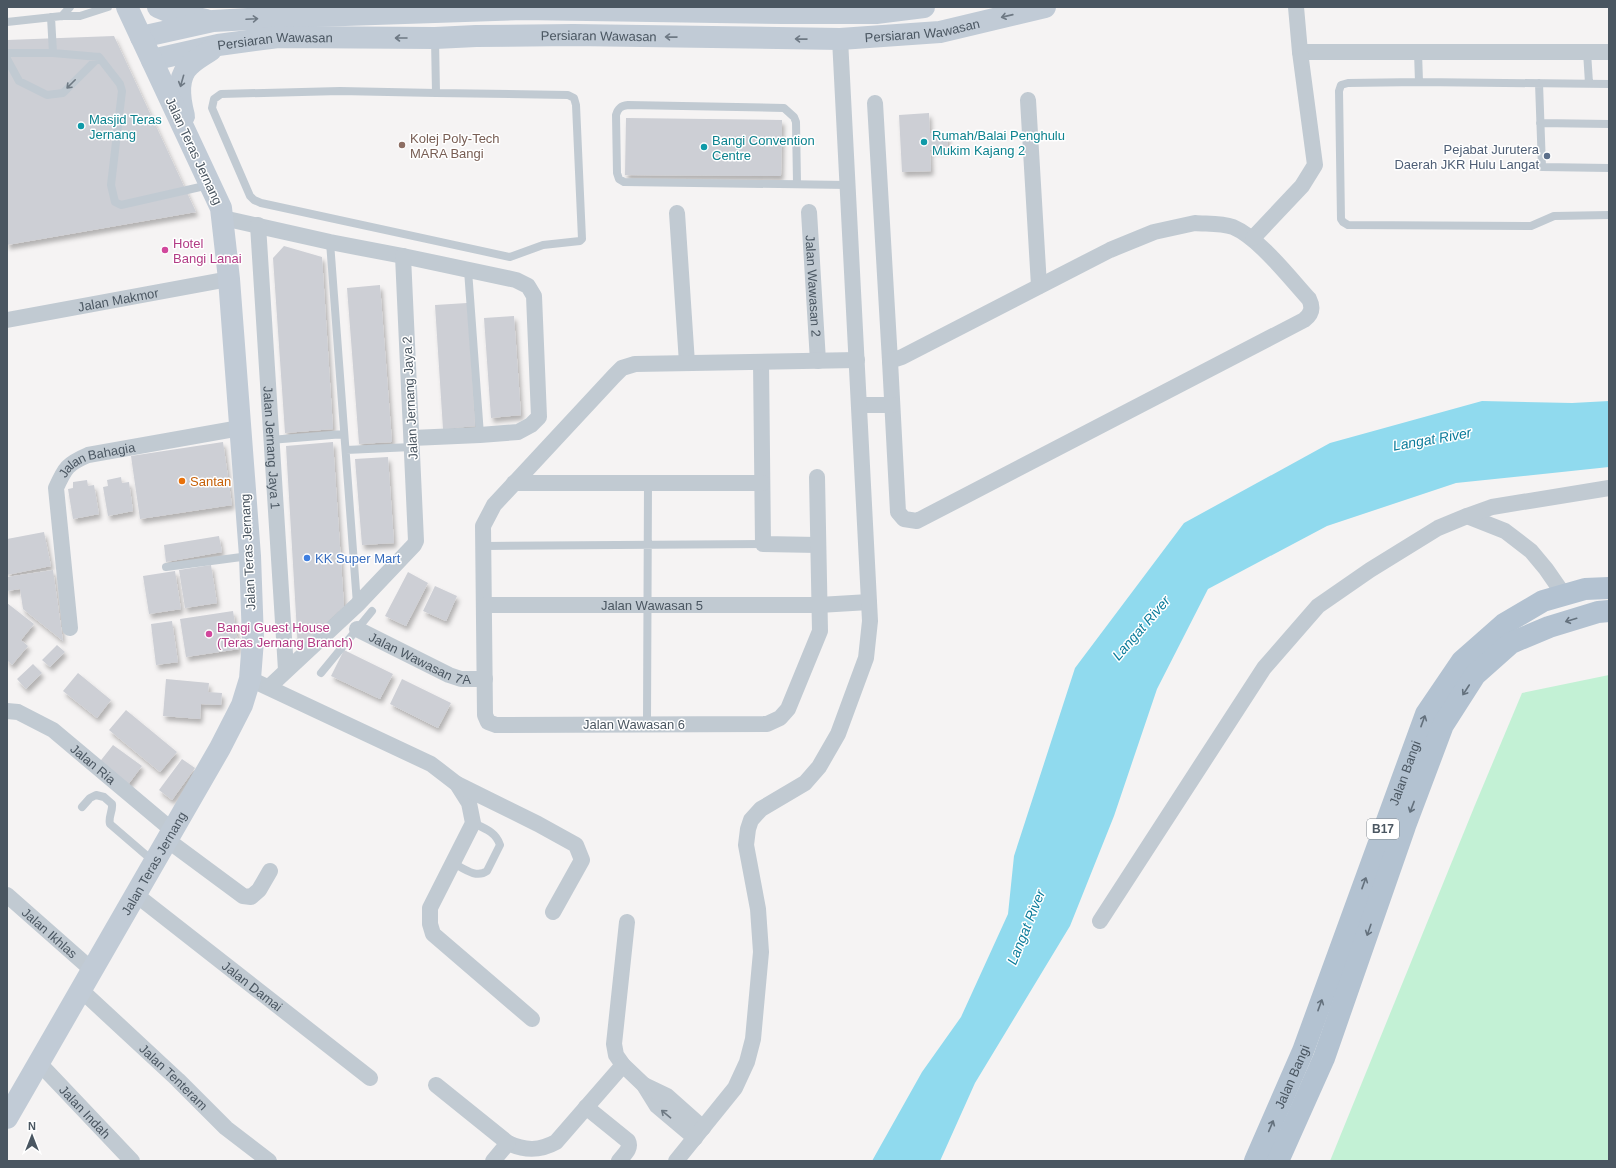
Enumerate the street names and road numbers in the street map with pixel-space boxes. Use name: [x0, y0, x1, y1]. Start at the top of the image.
street label: Persiaran Wawasan: [864, 15, 981, 45]
street label: Persiaran Wawasan: [541, 27, 657, 44]
street label: Persiaran Wawasan: [216, 29, 333, 53]
street label: Jalan Teras Jernang: [163, 95, 225, 207]
street label: Jalan Wawasan 2: [803, 234, 824, 337]
street label: Jalan Makmor: [77, 285, 160, 314]
street label: Jalan Jernang Jaya 2: [399, 336, 421, 460]
street label: Jalan Jernang Jaya 1: [261, 385, 283, 510]
street label: Jalan Bahagia: [55, 439, 137, 480]
street label: Jalan Teras Jernang: [237, 493, 259, 611]
street label: Jalan Wawasan 5: [601, 598, 703, 613]
street label: Jalan Wawasan 7A: [367, 629, 471, 687]
street label: Jalan Wawasan 6: [583, 717, 685, 732]
street label: Jalan Bangi: [1386, 738, 1423, 807]
street label: Jalan Ria: [68, 741, 119, 788]
street label: Jalan Teras Jernang: [118, 809, 189, 918]
road number: B17: [1367, 819, 1399, 839]
street label: Jalan Ikhlas: [19, 904, 81, 961]
street label: Jalan Damai: [219, 958, 285, 1014]
street label: Jalan Tenteram: [136, 1041, 211, 1113]
street label: Jalan Bangi: [1271, 1043, 1312, 1111]
street label: Jalan Indah: [57, 1082, 114, 1141]

